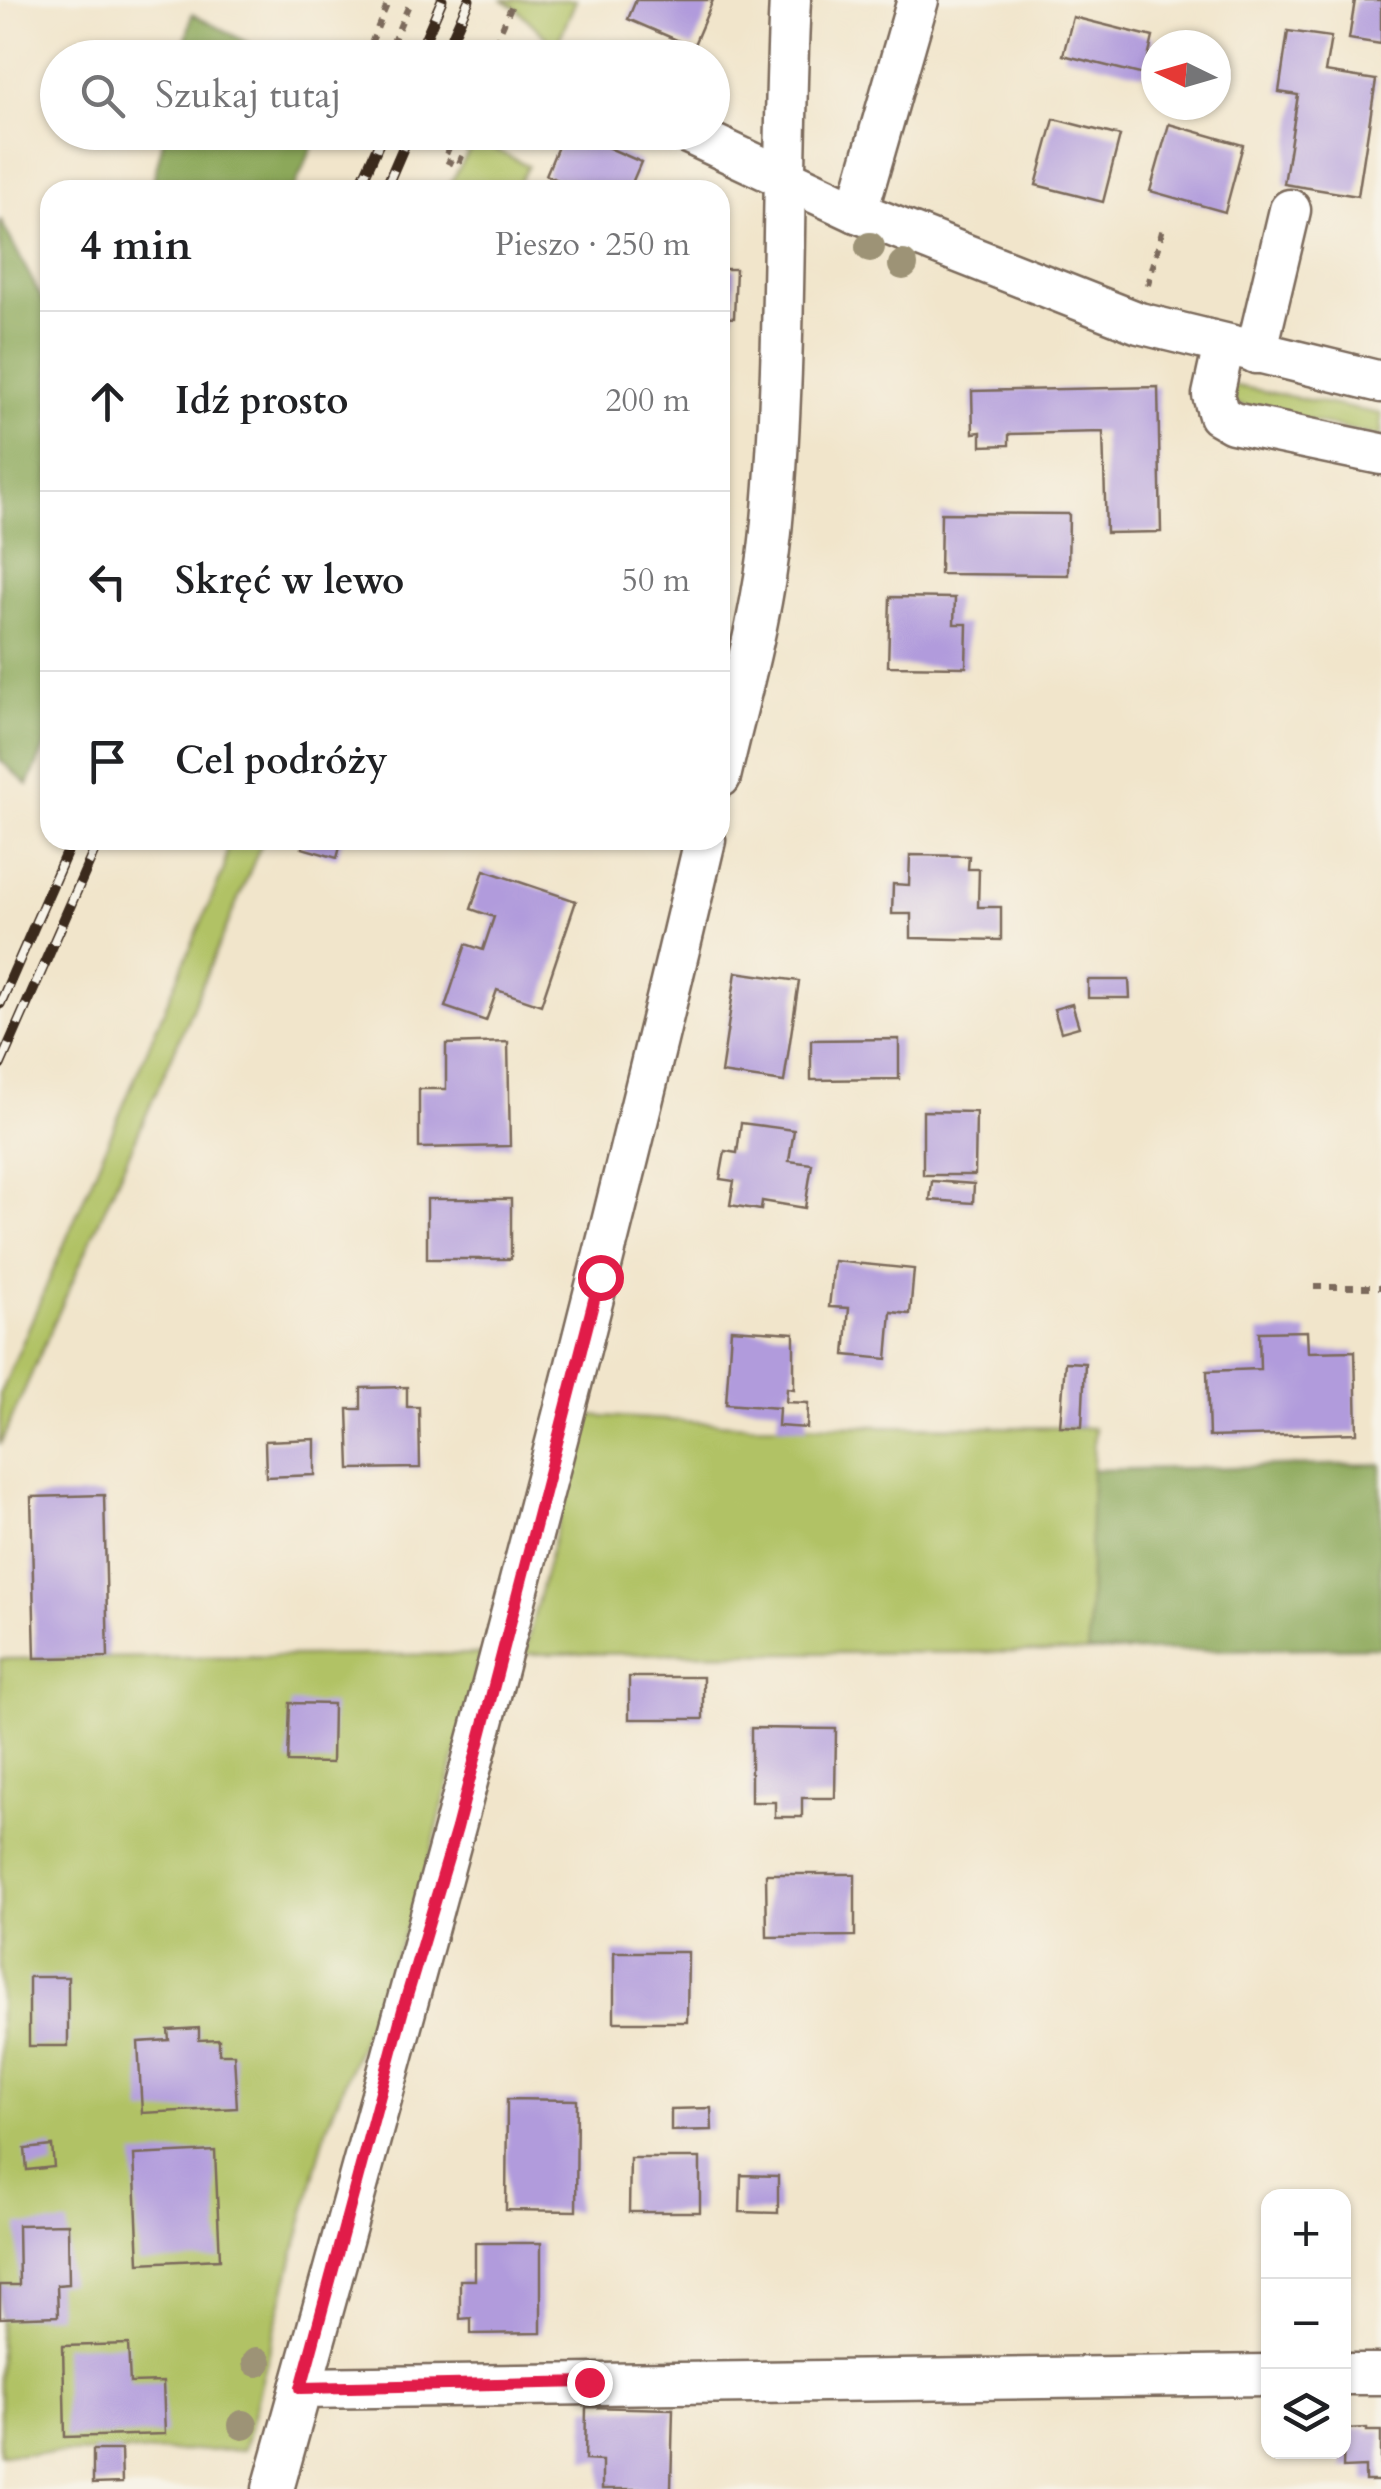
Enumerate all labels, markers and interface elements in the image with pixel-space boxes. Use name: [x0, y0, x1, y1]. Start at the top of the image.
north arrow: [1141, 30, 1231, 120]
search box: [40, 40, 730, 150]
icon: search: [75, 68, 130, 123]
text: Szukaj tutaj: [155, 69, 342, 121]
text: 4 min: [80, 217, 192, 274]
text: Pieszo · 250 m: [495, 223, 690, 267]
icon: ahead: [80, 374, 135, 429]
text: Idź prosto: [175, 375, 348, 427]
text: 200 m: [605, 379, 690, 423]
icon: left: [80, 554, 135, 609]
text: Skręć w lewo: [175, 555, 404, 607]
text: 50 m: [622, 559, 690, 603]
icon: arrive: [80, 734, 135, 789]
text: Cel podróży: [175, 735, 388, 787]
route start: [578, 1255, 624, 1301]
map controls: [1261, 2189, 1351, 2459]
button: +: [1261, 2189, 1351, 2279]
button: −: [1261, 2279, 1351, 2369]
route end: [567, 2360, 613, 2406]
button: layers: [1261, 2369, 1351, 2459]

